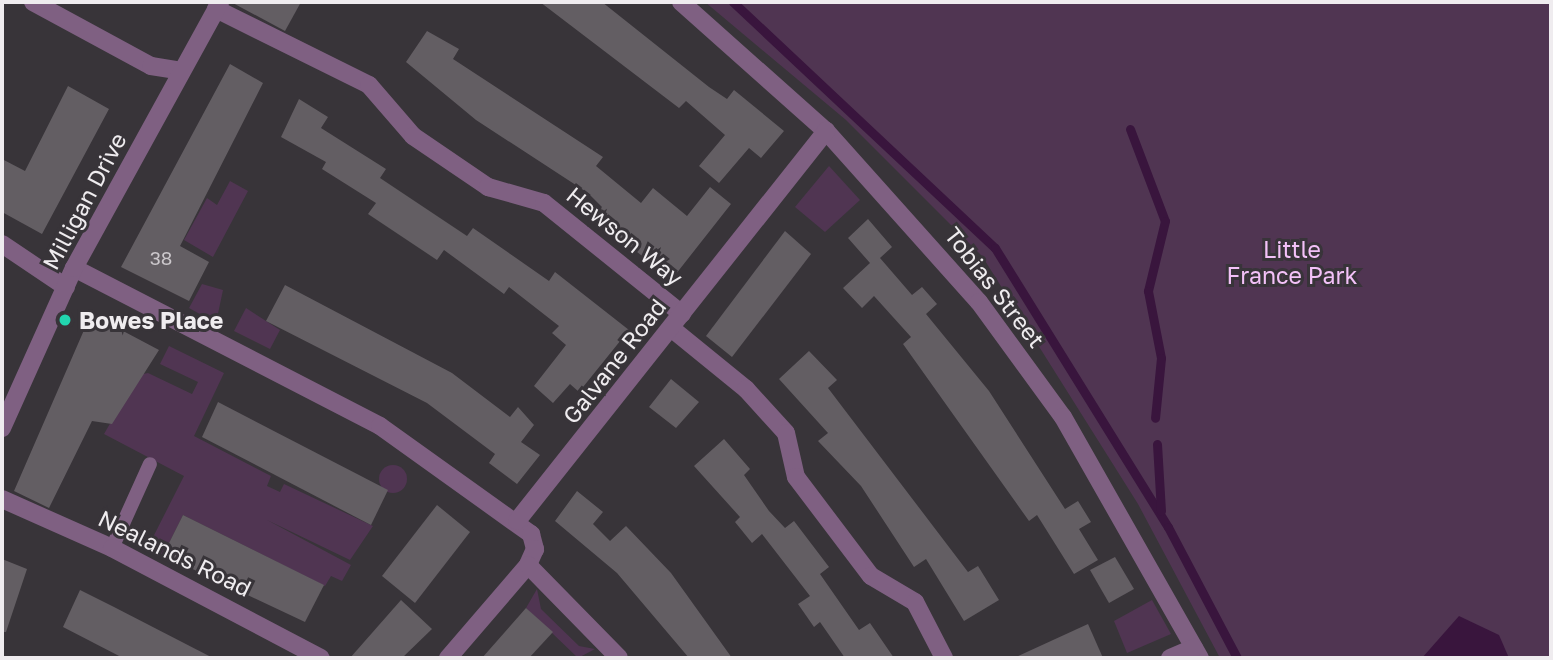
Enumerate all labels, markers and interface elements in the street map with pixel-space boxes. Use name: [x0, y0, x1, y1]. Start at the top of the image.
street label: Milligan Drive: [36, 128, 132, 274]
street label: Hewson Way: [561, 181, 689, 291]
street label: Tobias Street: [939, 221, 1051, 353]
park label: Little France Park: [1227, 235, 1357, 289]
house number: 38: [150, 247, 172, 269]
street label: Galvane Road: [557, 293, 671, 429]
place label: Bowes Place: [79, 306, 223, 334]
marker: Bowes Place: [57, 312, 73, 328]
street label: Nealands Road: [94, 504, 256, 602]

